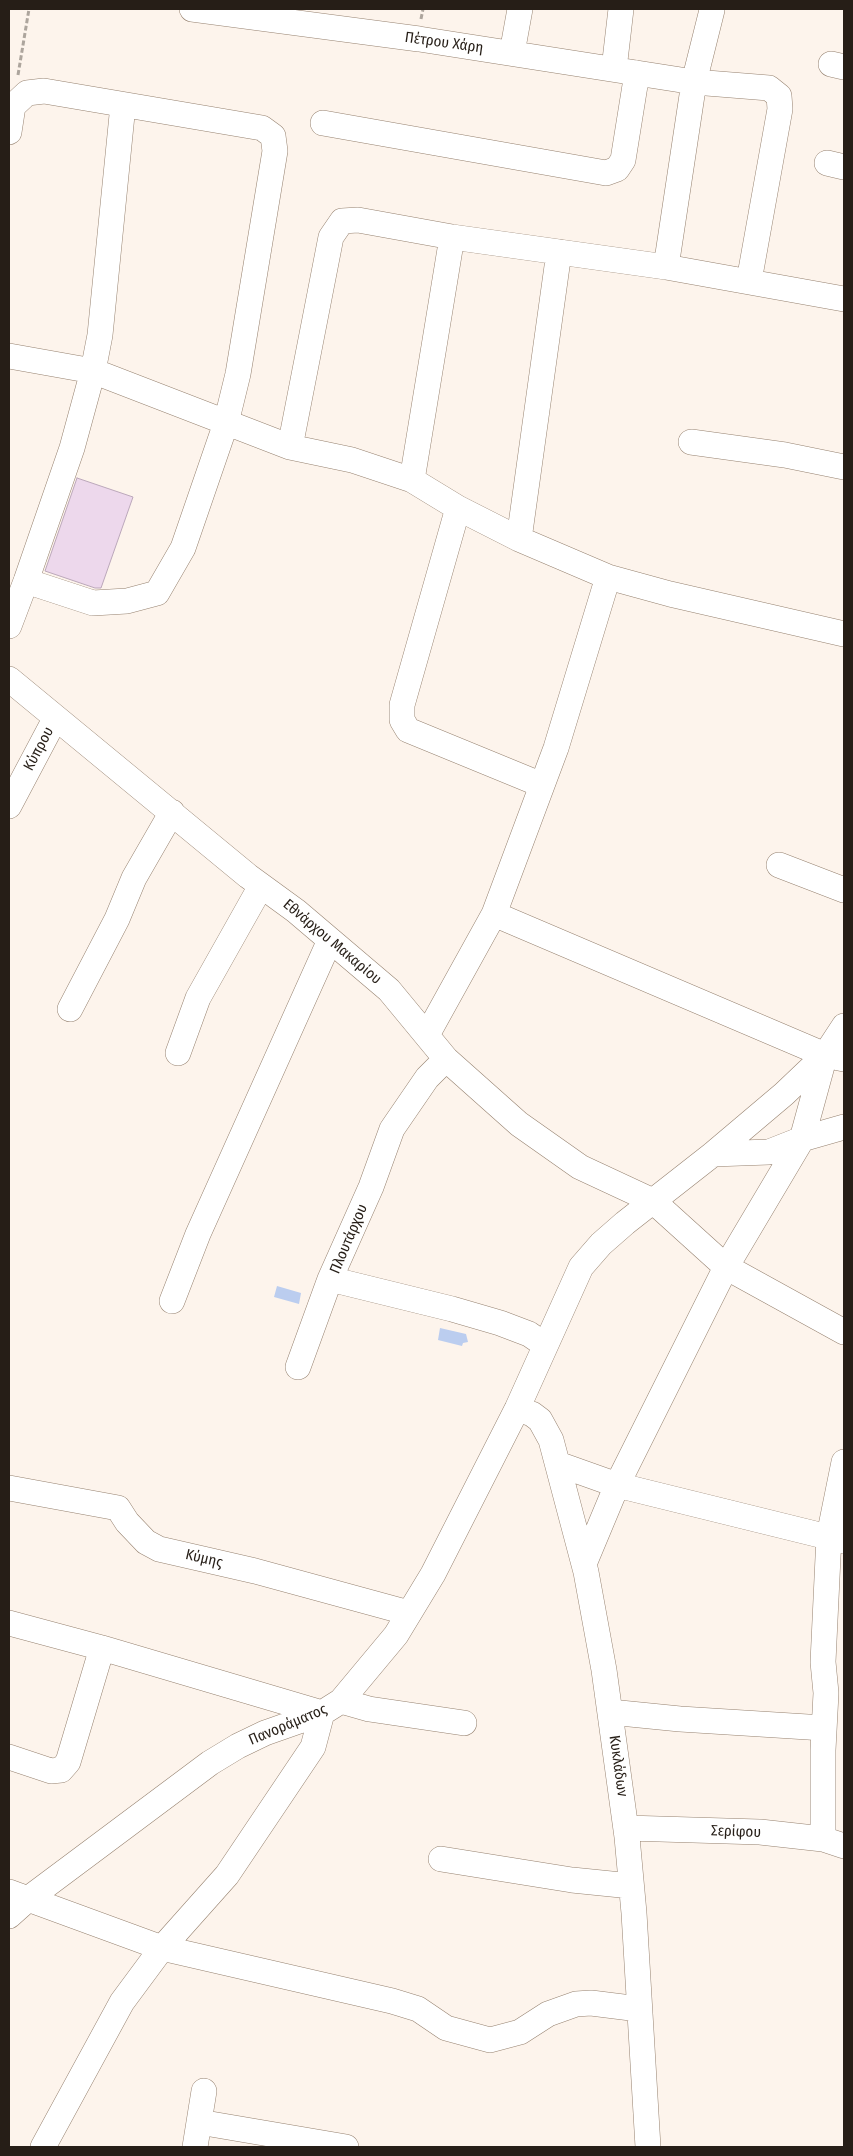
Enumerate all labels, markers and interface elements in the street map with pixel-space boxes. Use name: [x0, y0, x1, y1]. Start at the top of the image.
street label: Πέτρου Χάρη: [404, 29, 484, 57]
street label: Κύπρου: [20, 724, 58, 774]
street label: Εθνάρχου Μακαρίου: [279, 896, 385, 988]
street label: Πλουτάρχου: [326, 1201, 372, 1277]
street label: Κύμης: [184, 1546, 224, 1572]
street label: Πανοράματος: [246, 1700, 330, 1750]
street label: Κυκλάδων: [605, 1734, 631, 1798]
street label: Σερίφου: [711, 1822, 761, 1842]

